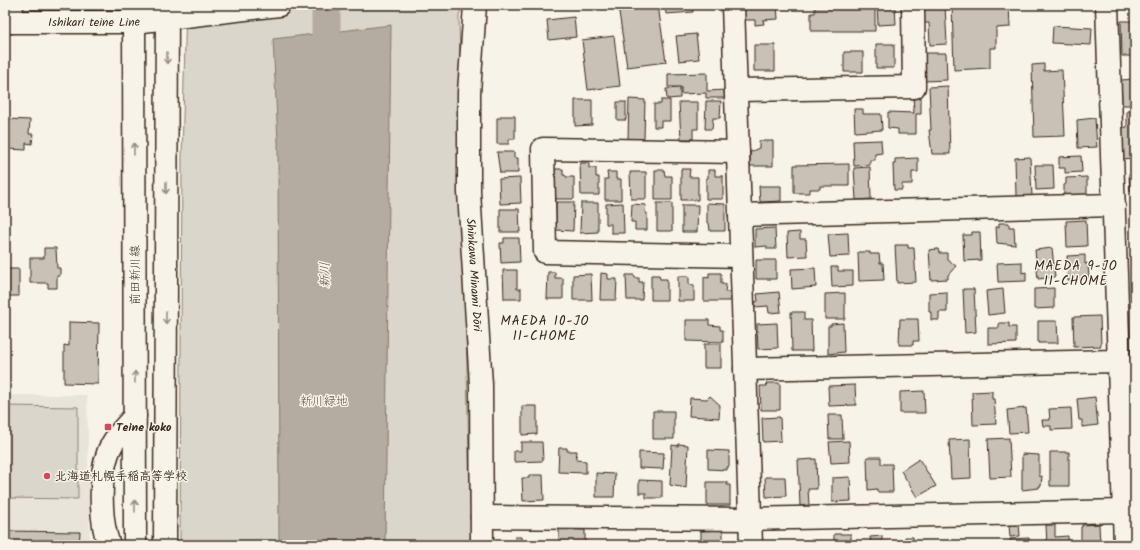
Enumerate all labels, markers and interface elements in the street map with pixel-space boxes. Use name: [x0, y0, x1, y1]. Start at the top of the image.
street label: Ishikari teine Line: [48, 12, 142, 32]
one-way arrow: [163, 51, 171, 64]
one-way arrow: [130, 143, 138, 156]
one-way arrow: [162, 181, 170, 194]
street label: Shinkawa Minami Dōri: [461, 217, 487, 333]
street label: 前田新川線: [126, 245, 145, 305]
district label: MAEDA 9-JO 11-CHOME: [1034, 256, 1118, 292]
water label: 新川: [315, 262, 336, 288]
one-way arrow: [162, 311, 170, 324]
district label: MAEDA 10-JO 11-CHOME: [501, 311, 589, 347]
one-way arrow: [131, 371, 139, 384]
park label: 新川緑地: [300, 392, 348, 411]
place label: Teine koko: [116, 418, 172, 437]
marker: Teine koko: [103, 422, 113, 432]
place label: 北海道札幌手稲高等学校: [55, 467, 187, 486]
marker: 北海道札幌手稲高等学校: [42, 471, 52, 481]
one-way arrow: [131, 500, 139, 513]

